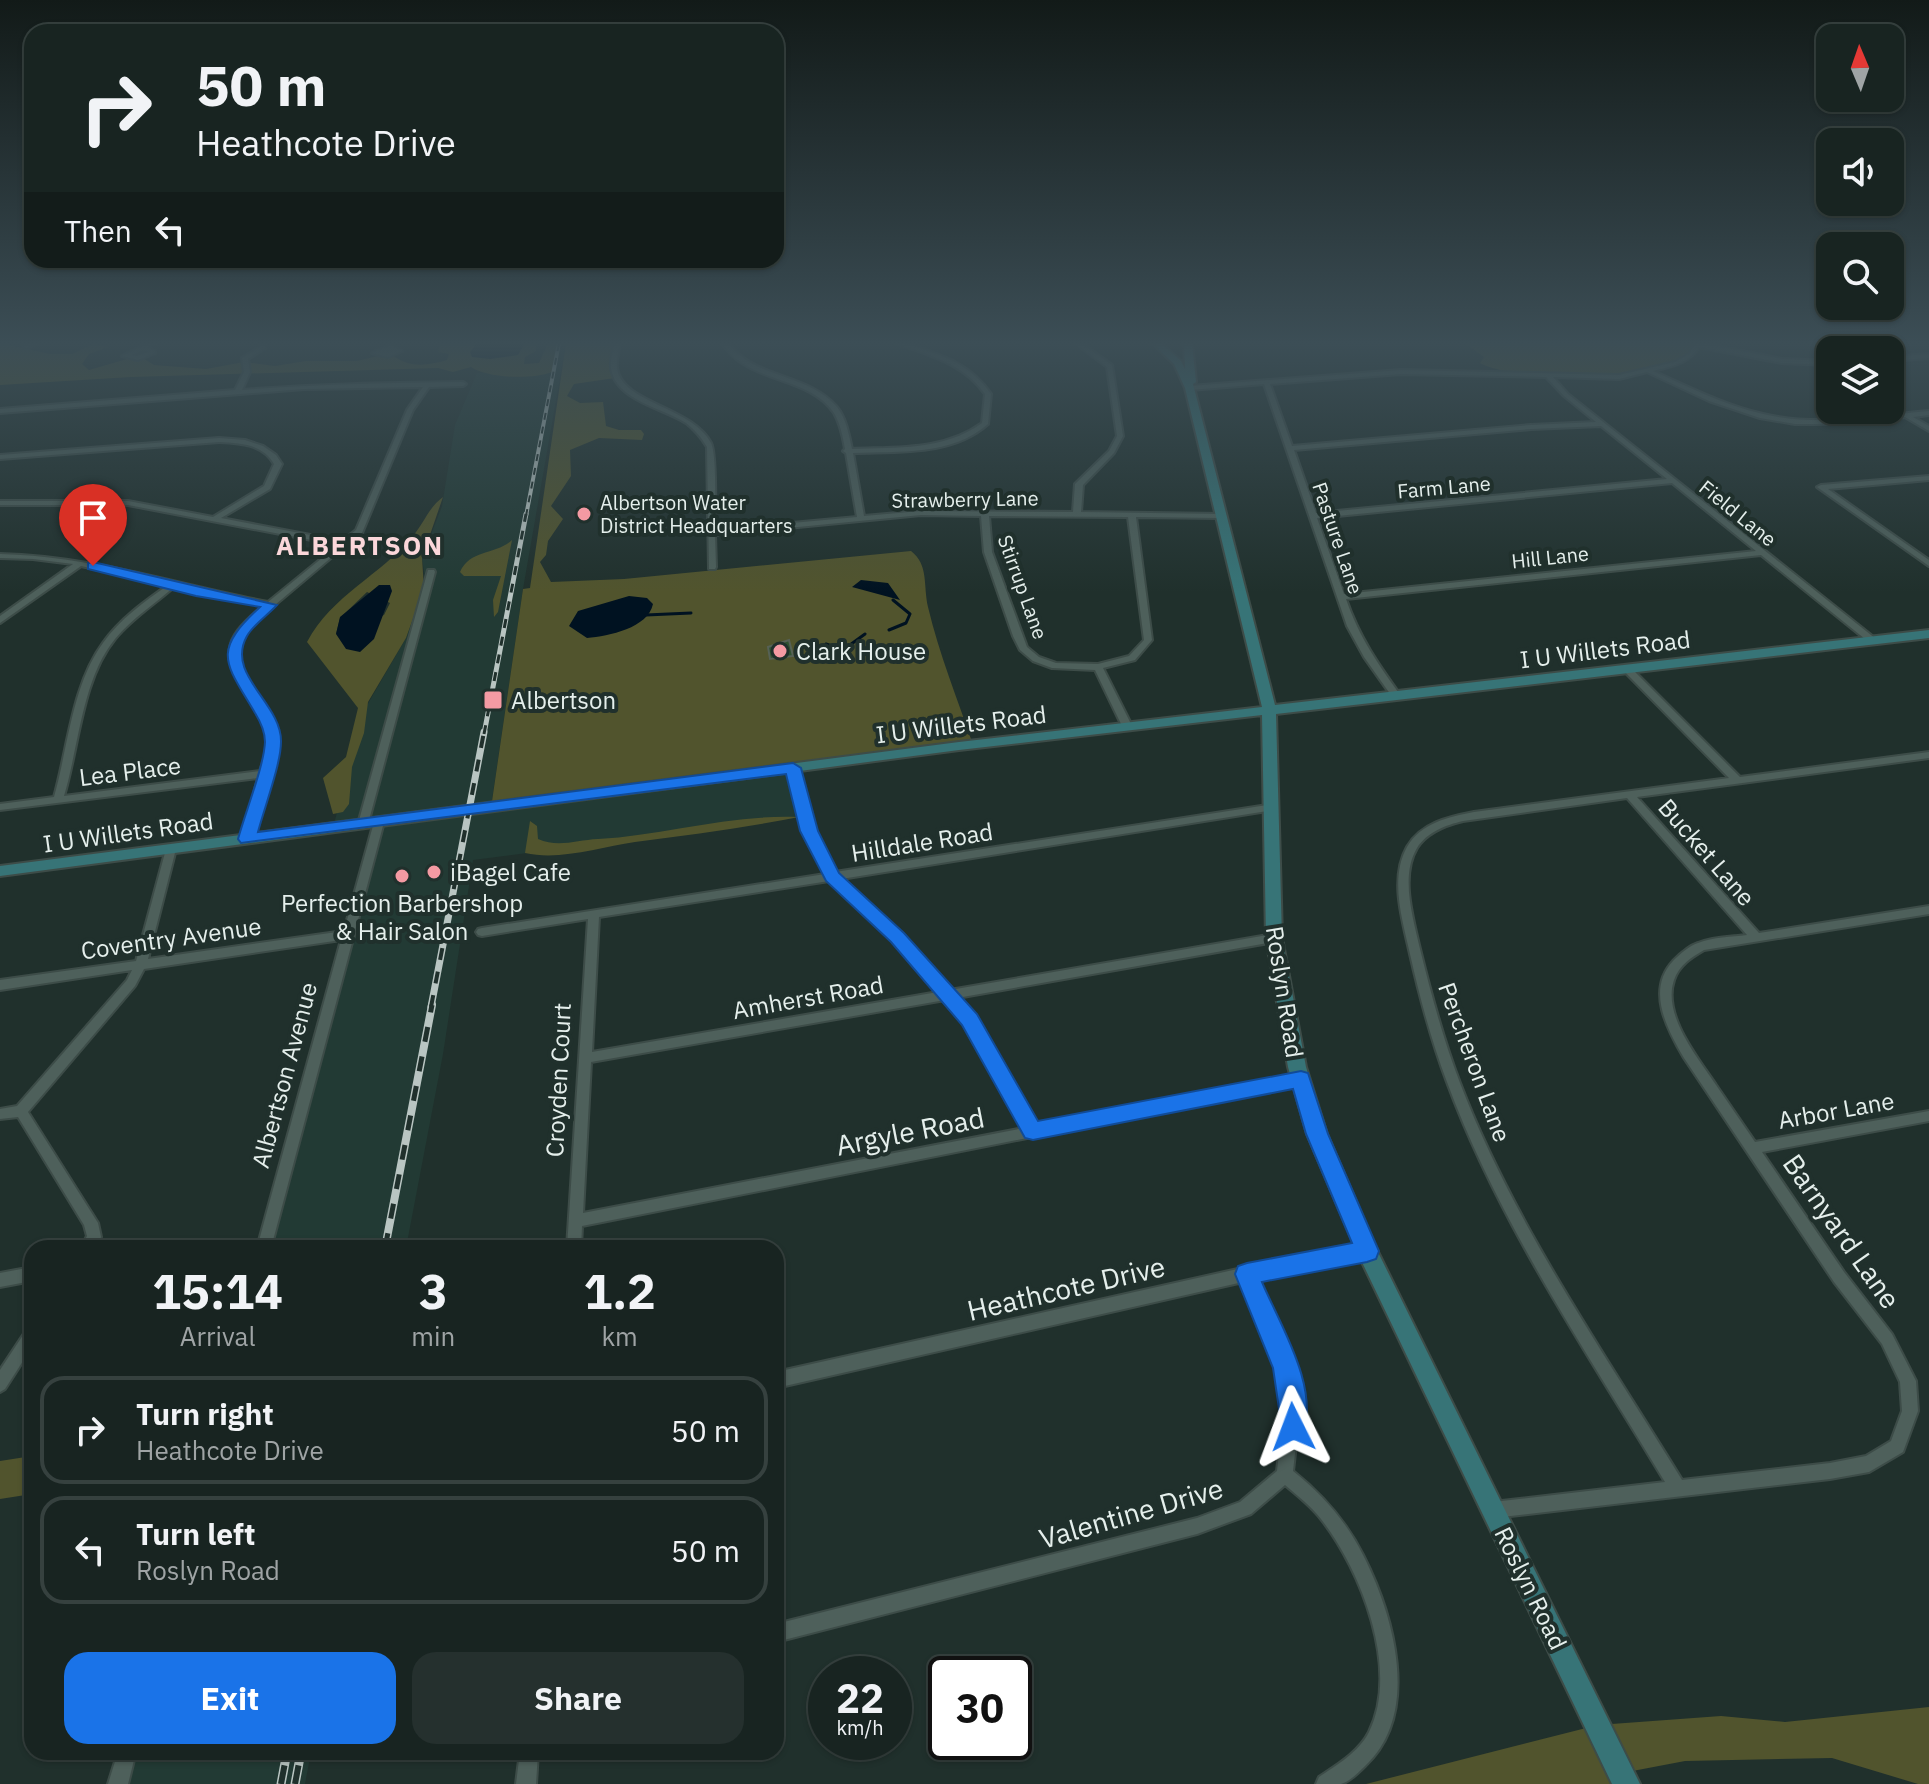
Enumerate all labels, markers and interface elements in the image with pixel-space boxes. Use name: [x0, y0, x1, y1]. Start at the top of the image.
north arrow: [1816, 24, 1904, 112]
map controls: [1816, 24, 1904, 424]
text: 50 m: [196, 49, 326, 121]
icon: right: [64, 56, 168, 160]
text: Heathcote Drive: [196, 119, 456, 166]
button: sound: [1816, 128, 1904, 216]
icon: left: [148, 208, 192, 252]
text: Then: [64, 211, 132, 250]
button: search: [1816, 232, 1904, 320]
button: layers: [1816, 336, 1904, 424]
street label: Farm Lane: [1396, 469, 1492, 505]
street label: Field Lane: [1694, 474, 1782, 552]
street label: Pasture Lane: [1306, 479, 1370, 598]
pin: [59, 484, 127, 566]
street label: Strawberry Lane: [891, 484, 1039, 514]
place label: Albertson Water District Headquarters: [600, 489, 793, 539]
icon: arrive: [71, 496, 115, 540]
marker: Albertson Water District Headquarters: [575, 505, 593, 523]
district label: ALBERTSON: [276, 528, 444, 562]
street label: Stirrup Lane: [992, 531, 1054, 643]
street label: Hill Lane: [1510, 540, 1590, 574]
street label: I U Willets Road: [1518, 623, 1692, 675]
place label: Clark House: [796, 635, 926, 667]
marker: Clark House: [771, 642, 789, 660]
place label: Albertson: [511, 684, 616, 716]
marker: Albertson: [482, 689, 504, 711]
street label: I U Willets Road: [874, 698, 1048, 750]
street label: Lea Place: [77, 749, 183, 793]
street label: Bucket Lane: [1651, 791, 1763, 913]
street label: I U Willets Road: [41, 804, 215, 860]
street label: Hilldale Road: [849, 815, 995, 869]
place label: iBagel Cafe: [450, 856, 571, 888]
marker: iBagel Cafe: [425, 863, 443, 881]
marker: Perfection Barbershop & Hair Salon: [393, 867, 411, 885]
place label: Perfection Barbershop & Hair Salon: [281, 887, 523, 947]
street label: Coventry Avenue: [79, 910, 263, 966]
street label: Roslyn Road: [1259, 924, 1311, 1060]
street label: Amherst Road: [730, 968, 886, 1026]
street label: Percheron Lane: [1431, 978, 1519, 1146]
street label: Albertson Avenue: [244, 979, 324, 1171]
street label: Croyden Court: [538, 1002, 578, 1158]
street label: Arbor Lane: [1775, 1084, 1897, 1136]
street label: Argyle Road: [833, 1098, 987, 1164]
street label: Barnyard Lane: [1775, 1146, 1909, 1316]
street label: Heathcote Drive: [963, 1247, 1169, 1329]
text: 15:14: [152, 1260, 283, 1322]
text: 3: [419, 1260, 448, 1322]
text: 1.2: [583, 1260, 656, 1322]
text: Arrival: [180, 1319, 256, 1353]
text: min: [411, 1319, 455, 1353]
text: km: [601, 1319, 638, 1353]
position arrow: [1251, 1385, 1335, 1469]
text: Turn right: [136, 1394, 274, 1433]
icon: right: [68, 1408, 112, 1452]
text: 50 m: [671, 1411, 740, 1450]
text: Heathcote Drive: [136, 1433, 324, 1467]
street label: Valentine Drive: [1035, 1469, 1227, 1557]
text: Turn left: [136, 1514, 255, 1553]
street label: Roslyn Road: [1487, 1521, 1575, 1655]
icon: left: [68, 1528, 112, 1572]
text: 50 m: [671, 1531, 740, 1570]
text: Roslyn Road: [136, 1553, 280, 1587]
button: Exit: [64, 1652, 396, 1744]
button: Share: [412, 1652, 744, 1744]
speed limit sign: 30: [928, 1656, 1032, 1760]
text: 22: [836, 1672, 884, 1724]
text: km/h: [836, 1714, 884, 1741]

